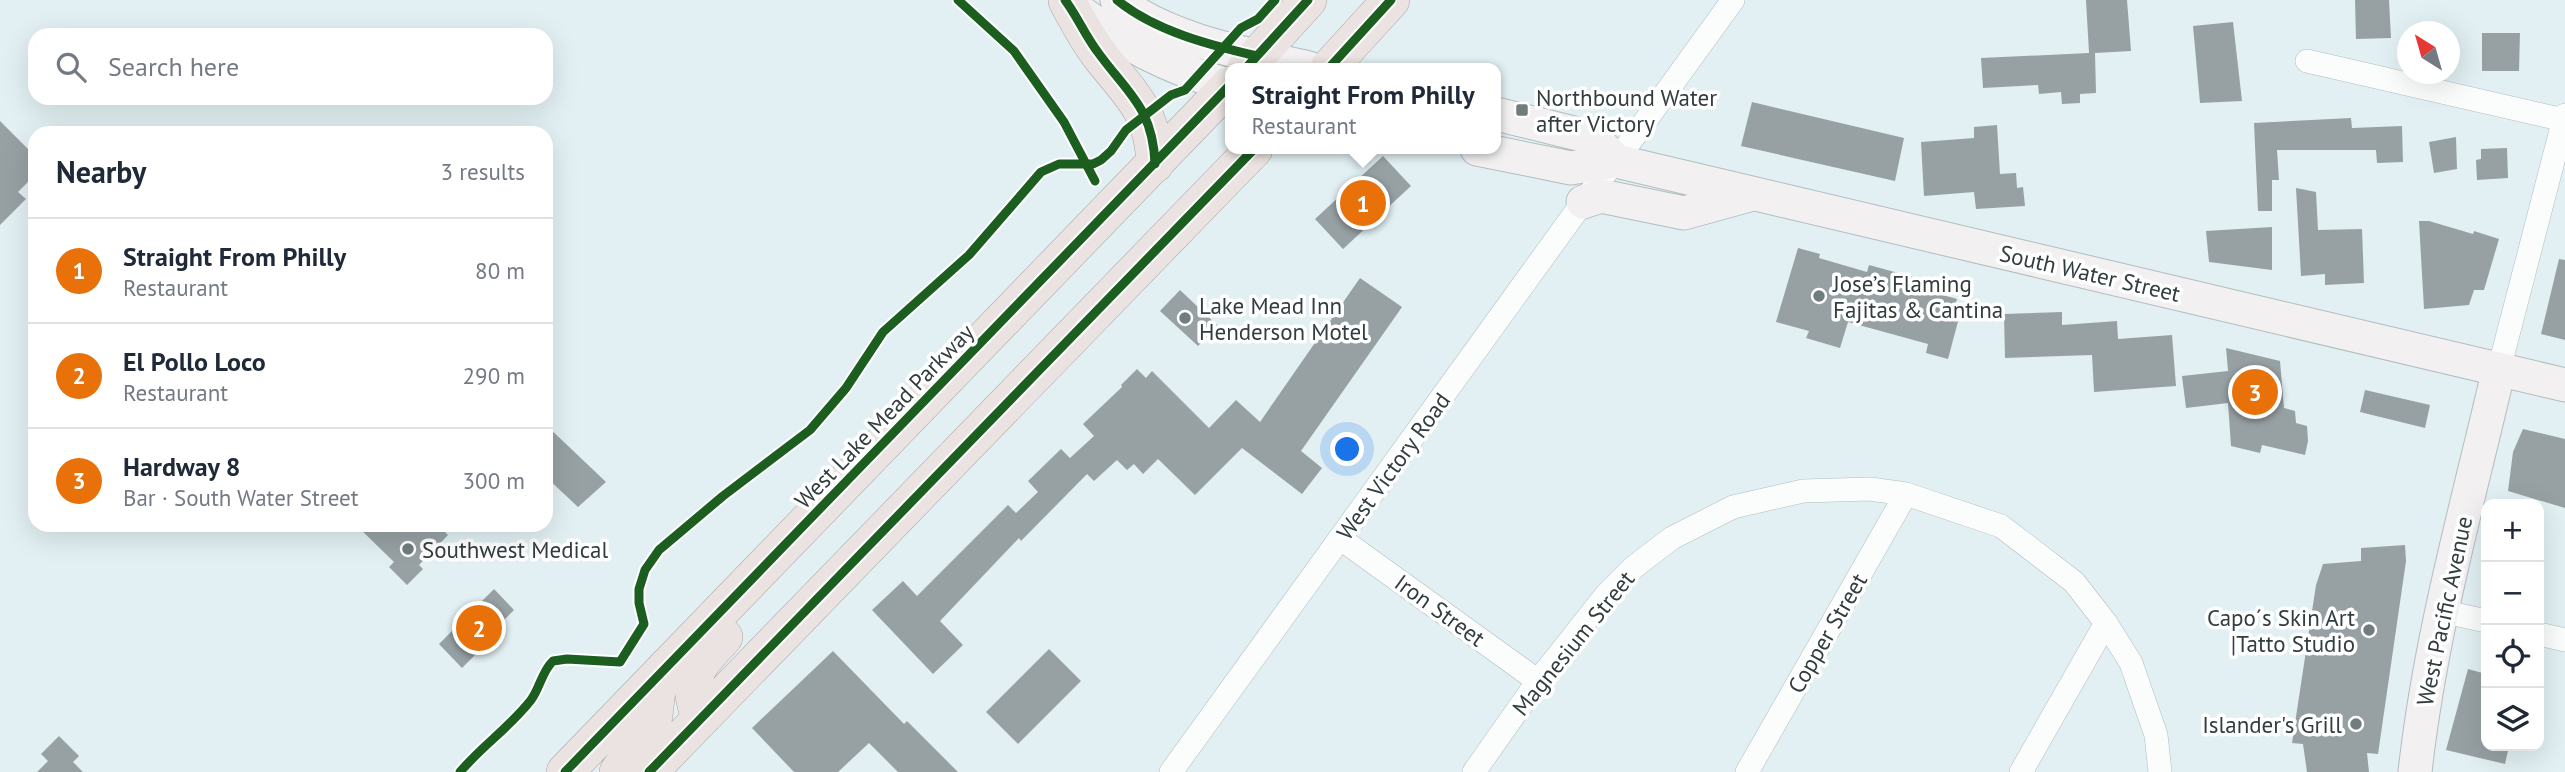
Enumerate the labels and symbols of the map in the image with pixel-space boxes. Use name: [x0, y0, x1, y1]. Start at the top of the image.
north arrow: [2397, 21, 2460, 84]
place label: Northbound Water after Victory: [1536, 83, 1717, 138]
marker: Northbound Water after Victory: [1514, 102, 1530, 118]
pin: 1: [1340, 177, 1386, 229]
street label: South Water Street: [1997, 238, 2183, 308]
place label: Jose’s Flaming Fajitas & Cantina: [1832, 269, 2003, 324]
marker: Jose’s Flaming Fajitas & Cantina: [1811, 288, 1827, 304]
place label: Lake Mead Inn Henderson Motel: [1199, 291, 1368, 346]
marker: Lake Mead Inn Henderson Motel: [1177, 310, 1193, 326]
street label: West Lake Mead Parkway: [788, 317, 980, 515]
pin: 3: [2232, 366, 2278, 418]
street label: West Victory Road: [1330, 387, 1456, 545]
your location: [1330, 432, 1364, 466]
street label: West Pacific Avenue: [2410, 514, 2478, 708]
place label: Southwest Medical: [422, 535, 608, 564]
marker: Southwest Medical: [400, 541, 416, 557]
street label: Magnesium Street: [1506, 565, 1640, 721]
street label: Iron Street: [1389, 568, 1491, 653]
street label: Copper Street: [1781, 568, 1873, 698]
pin: 2: [456, 602, 502, 654]
place label: Capo´s Skin Art |Tatto Studio: [2207, 603, 2355, 658]
marker: Capo´s Skin Art |Tatto Studio: [2361, 622, 2377, 638]
place label: Islander's Grill: [2202, 710, 2342, 739]
marker: Islander's Grill: [2348, 716, 2364, 732]

